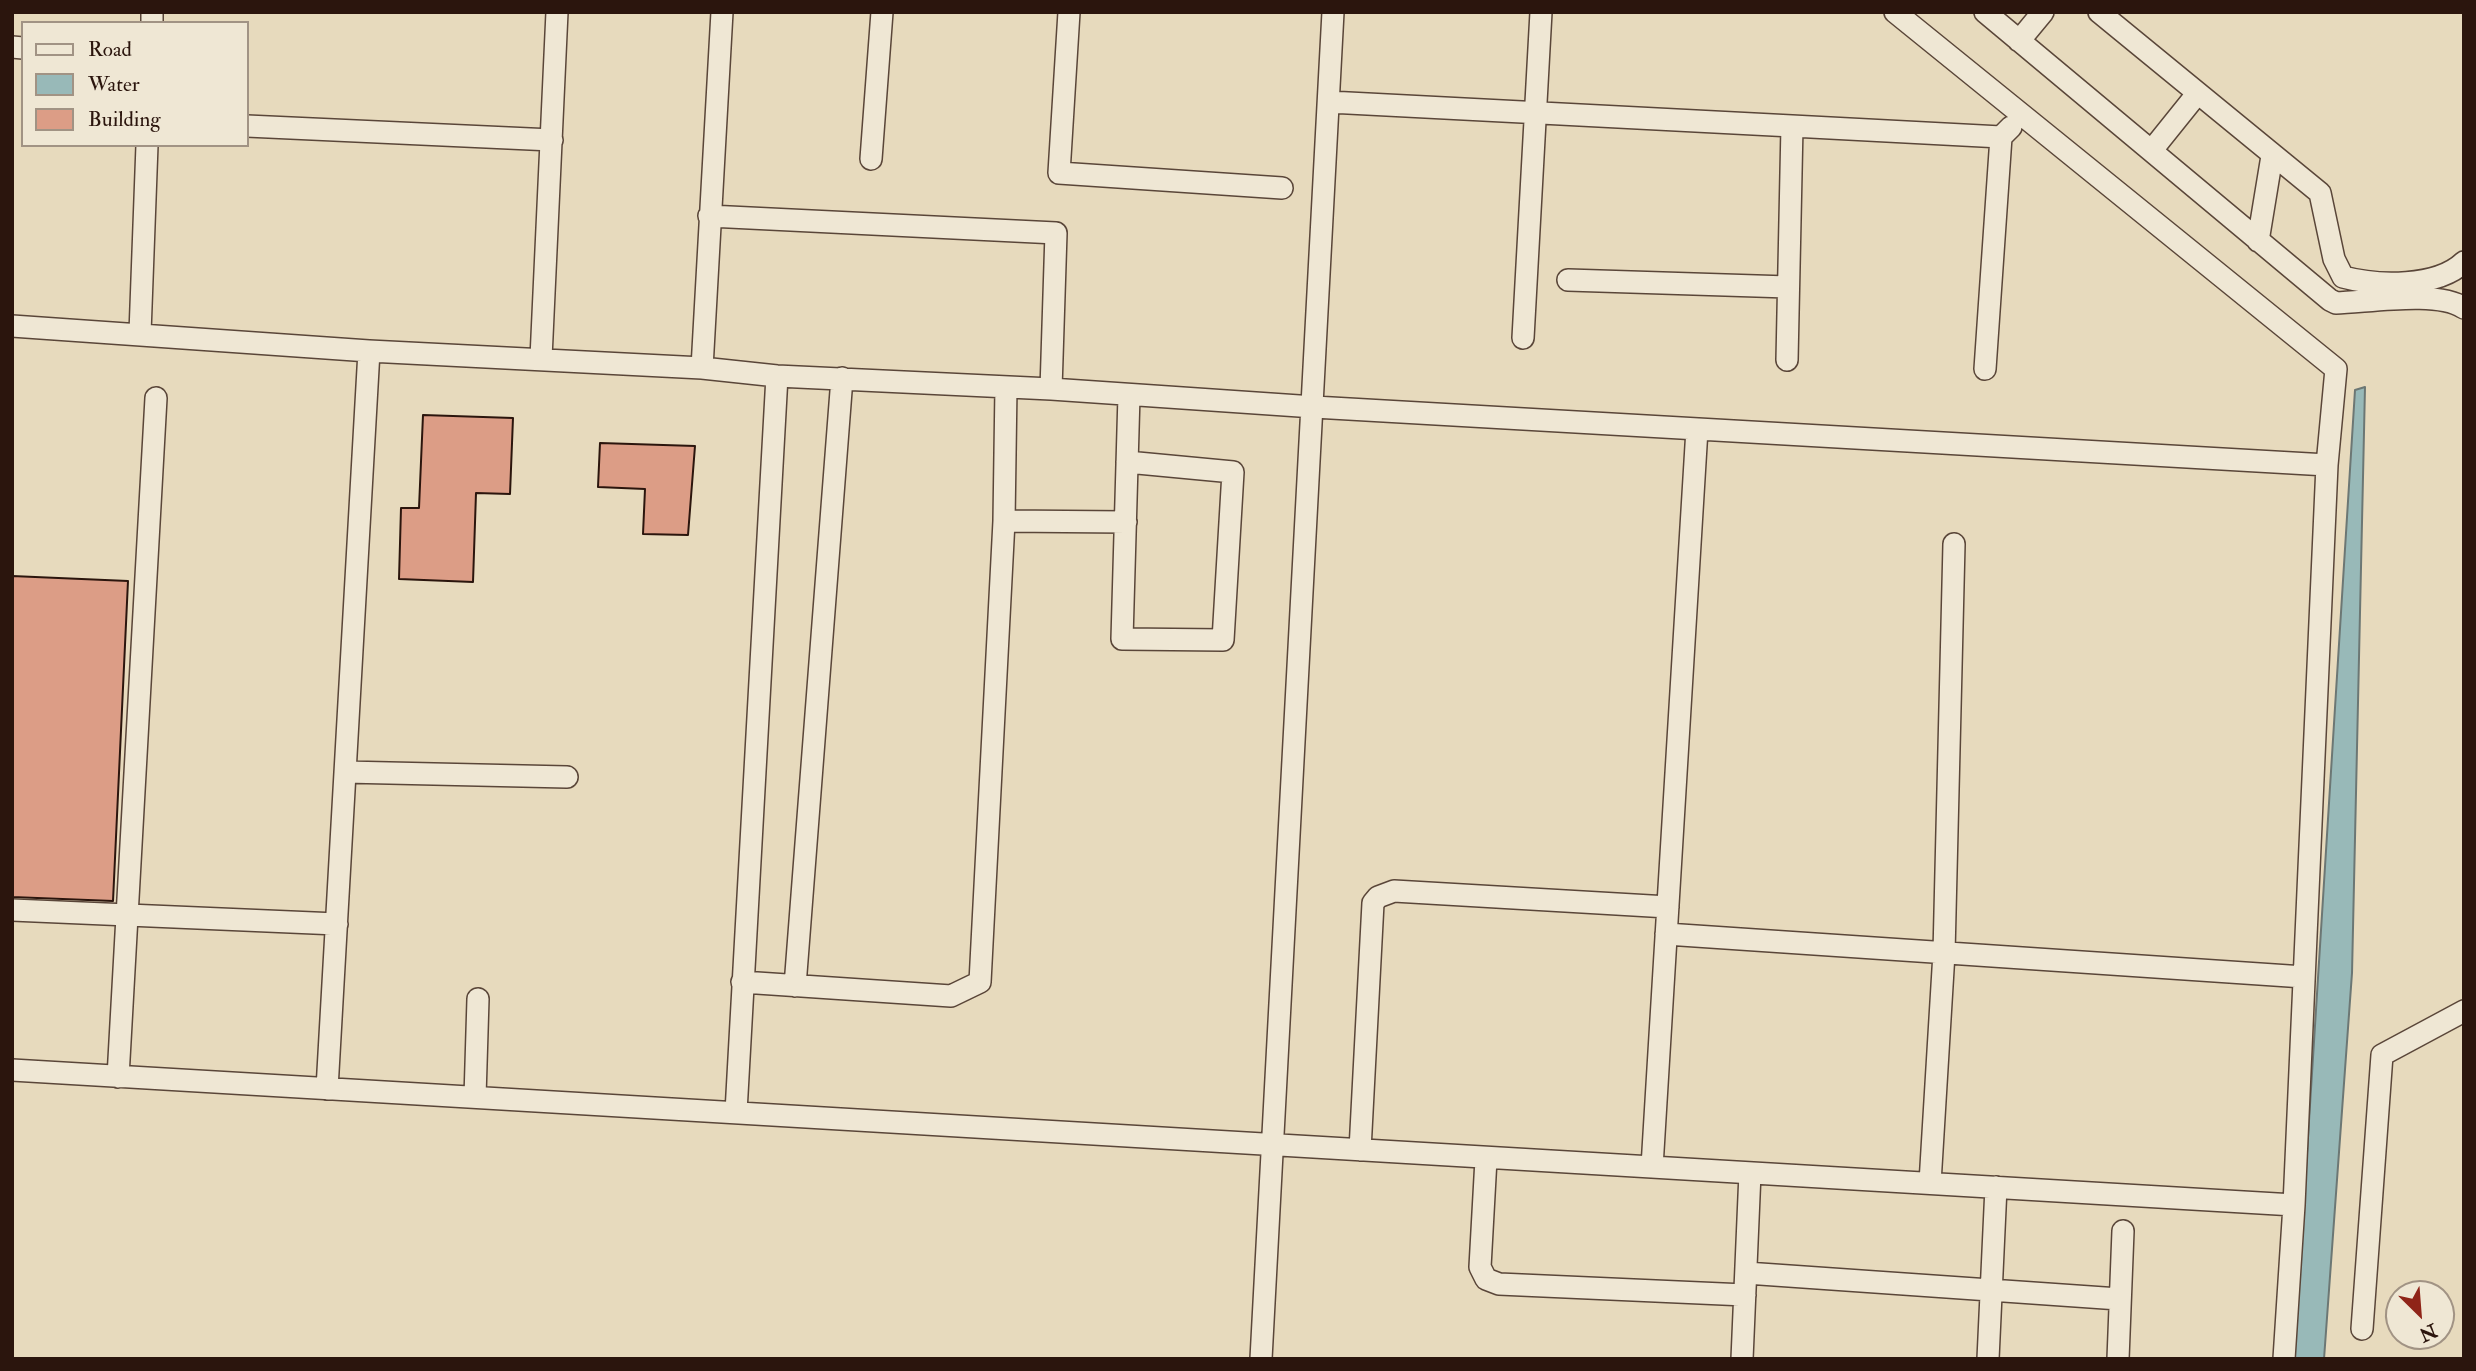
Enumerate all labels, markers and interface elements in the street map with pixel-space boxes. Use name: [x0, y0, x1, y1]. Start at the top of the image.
legend: [21, 21, 248, 147]
text: Road: [88, 36, 132, 63]
text: Water: [88, 71, 140, 98]
text: Building: [88, 106, 161, 133]
north arrow: [2385, 1280, 2455, 1350]
text: N: [2415, 1318, 2441, 1347]

